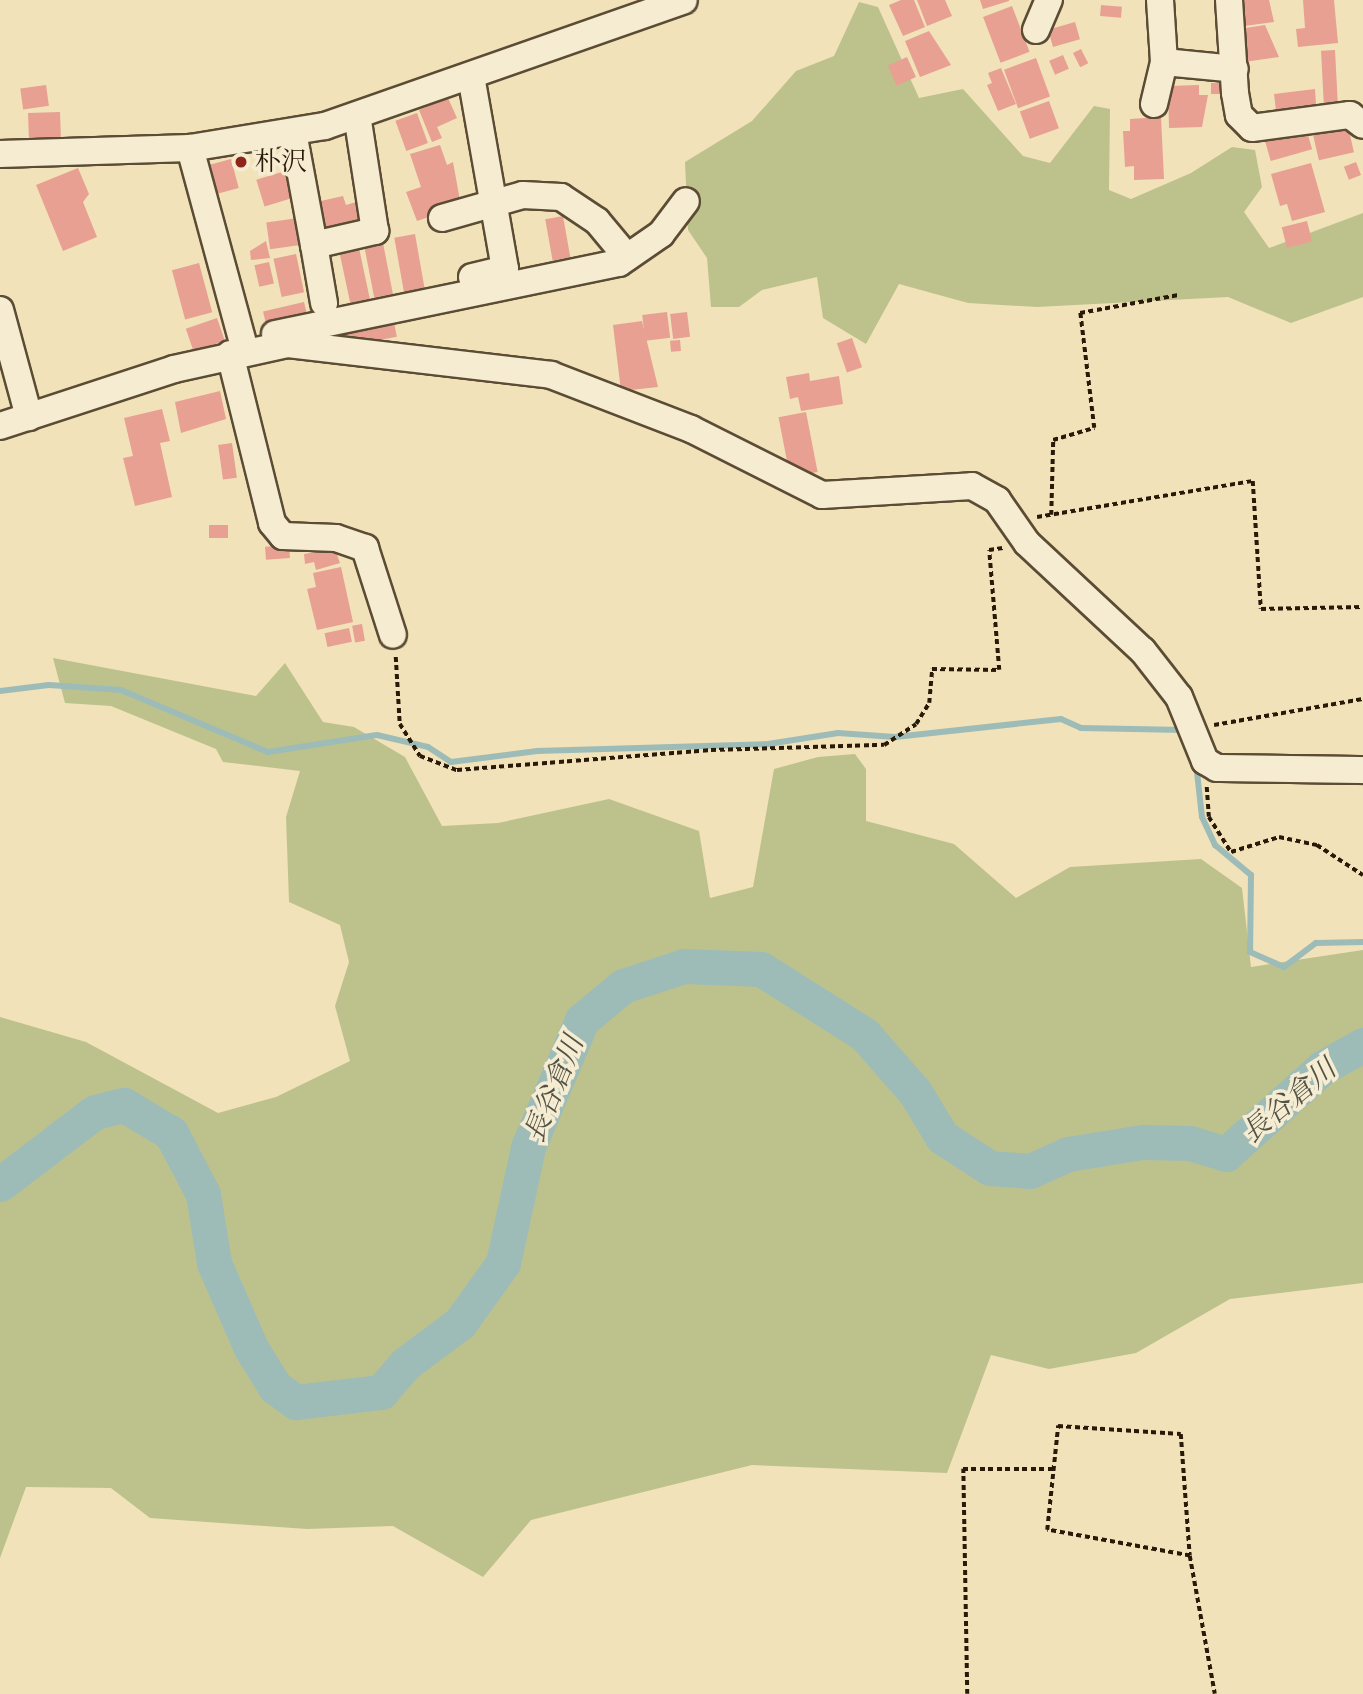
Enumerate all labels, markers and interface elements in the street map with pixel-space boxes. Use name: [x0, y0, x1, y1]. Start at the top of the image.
place label: 朴沢: [255, 146, 307, 178]
marker: 朴沢: [233, 154, 249, 170]
water label: 長谷倉川: [517, 1031, 591, 1147]
water label: 長谷倉川: [1235, 1052, 1343, 1150]

